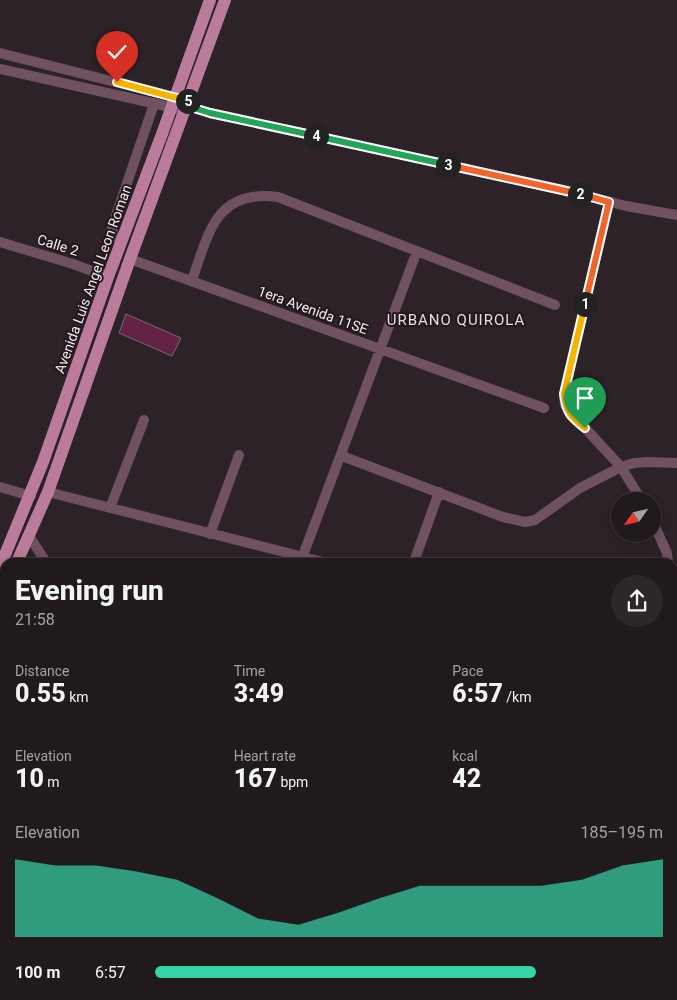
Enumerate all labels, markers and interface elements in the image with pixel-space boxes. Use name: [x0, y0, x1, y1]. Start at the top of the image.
pin: [96, 31, 138, 82]
icon: check: [103, 38, 131, 66]
pin: 5: [176, 88, 200, 114]
text: 5: [184, 93, 193, 109]
pin: 4: [304, 124, 328, 148]
text: 4: [312, 128, 321, 144]
pin: 3: [436, 152, 460, 178]
text: 3: [444, 157, 453, 173]
pin: 2: [568, 182, 592, 206]
street label: Avenida Luis Angel Leon Roman: [51, 183, 135, 375]
text: 2: [576, 186, 585, 202]
street label: Calle 2: [35, 231, 81, 259]
street label: 1era Avenida 11SE: [256, 283, 370, 337]
pin: 1: [572, 292, 598, 316]
text: 1: [581, 296, 590, 312]
district label: URBANO QUIROLA: [387, 311, 525, 329]
pin: [564, 377, 606, 428]
icon: arrive: [571, 384, 599, 412]
north arrow: [611, 492, 661, 542]
map controls: [611, 492, 661, 542]
text: Evening run: [15, 574, 164, 607]
button: share: [611, 575, 663, 627]
text: 21:58: [15, 610, 55, 629]
text: Distance: [15, 663, 70, 679]
text: Time: [234, 663, 265, 679]
text: Pace: [452, 663, 483, 679]
text: 0.55: [15, 679, 66, 708]
text: 3:49: [234, 679, 284, 708]
text: 6:57: [452, 679, 503, 708]
text: km: [66, 689, 89, 705]
text: /km: [503, 689, 531, 705]
text: Elevation: [15, 748, 72, 764]
text: Heart rate: [234, 748, 296, 764]
text: kcal: [452, 748, 478, 764]
text: 10: [15, 764, 44, 793]
text: 167: [234, 764, 277, 793]
text: 42: [452, 764, 481, 793]
text: m: [44, 774, 60, 790]
text: bpm: [277, 774, 308, 790]
text: Elevation: [15, 823, 80, 842]
text: 185–195 m: [581, 823, 663, 842]
text: 100 m: [15, 963, 60, 982]
text: 6:57: [95, 963, 126, 982]

